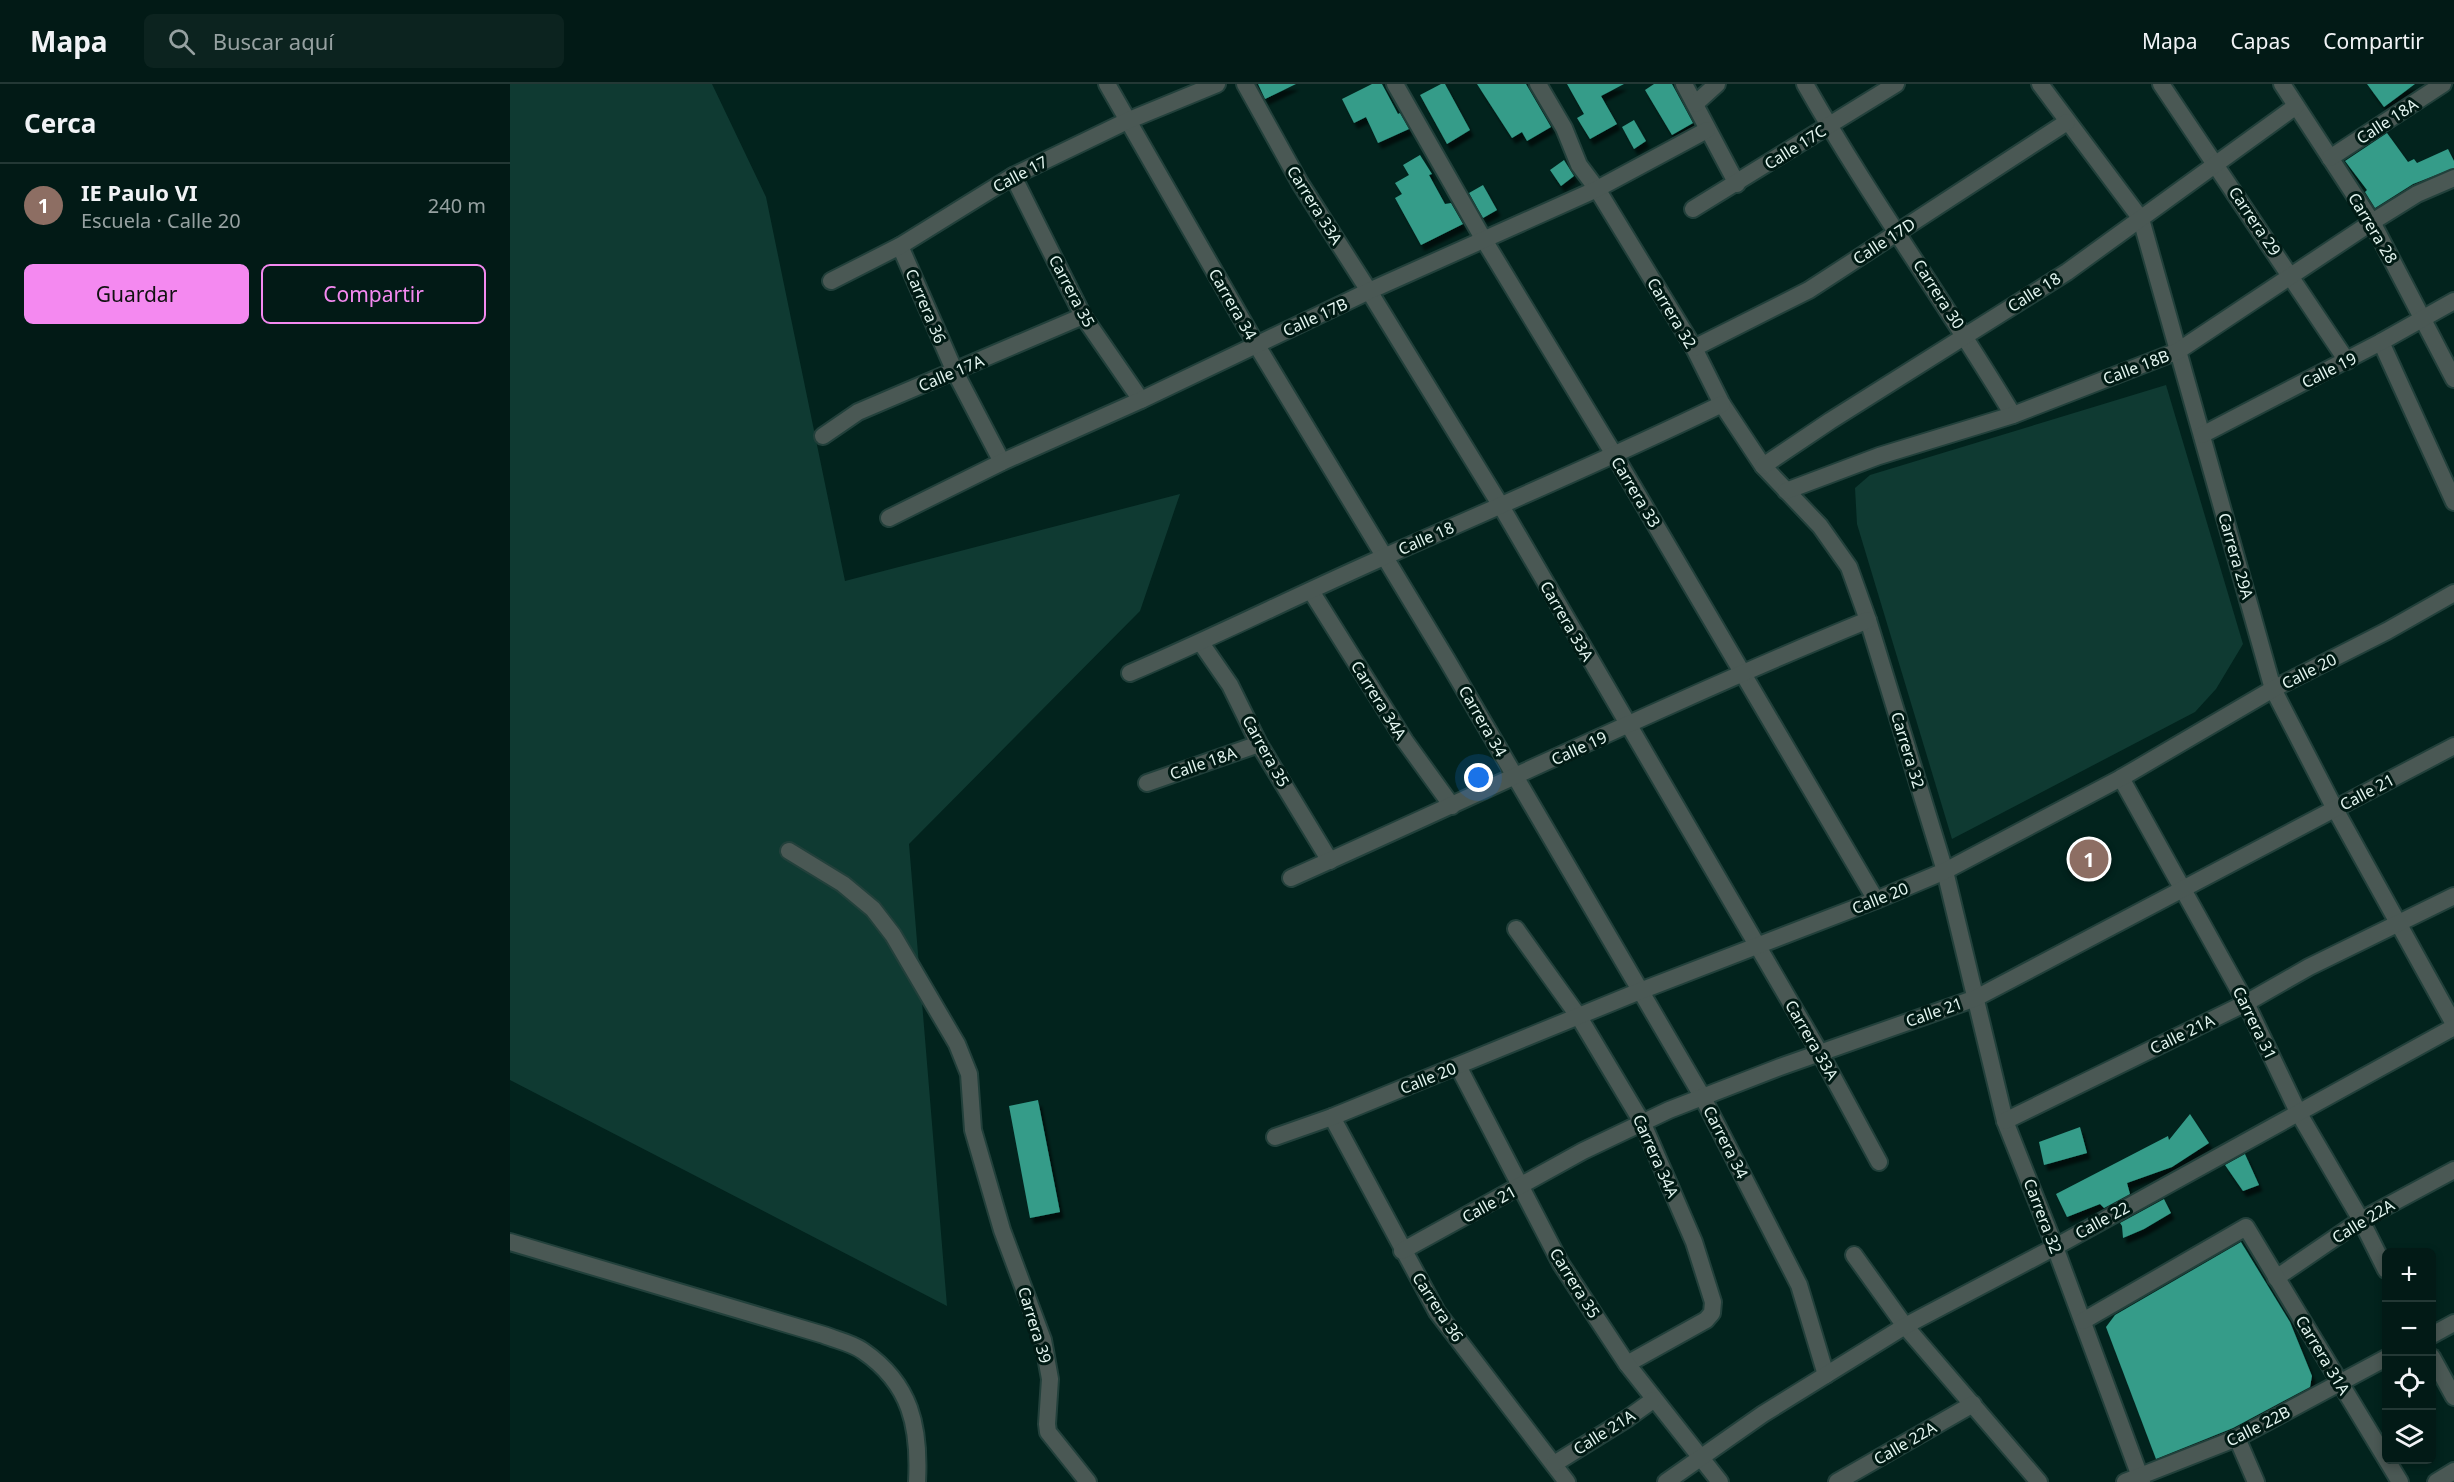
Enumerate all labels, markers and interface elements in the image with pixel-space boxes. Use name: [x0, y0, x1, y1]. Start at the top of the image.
search box: [144, 14, 564, 68]
text: Mapa: [30, 22, 108, 60]
icon: search: [165, 25, 198, 58]
text: Buscar aquí: [213, 26, 334, 56]
text: Mapa: [2142, 27, 2198, 55]
text: Capas: [2231, 27, 2290, 55]
text: Compartir: [2323, 27, 2424, 55]
street label: Calle 18A: [2352, 93, 2423, 149]
text: Cerca: [24, 105, 96, 141]
street label: Calle 17C: [1760, 119, 1830, 175]
street label: Calle 17: [989, 150, 1051, 198]
street label: Carrera 33A: [1282, 161, 1348, 249]
text: IE Paulo VI: [81, 177, 198, 207]
street label: Carrera 29: [2224, 182, 2286, 260]
street label: Carrera 28: [2343, 189, 2403, 267]
text: 1: [38, 192, 49, 219]
text: 240 m: [428, 192, 486, 219]
text: Escuela · Calle 20: [81, 207, 241, 234]
street label: Calle 17D: [1848, 213, 1920, 269]
street label: Carrera 35: [1044, 251, 1100, 331]
street label: Carrera 30: [1908, 255, 1970, 333]
button: Guardar: [24, 264, 249, 324]
button: Compartir: [261, 264, 486, 324]
street label: Carrera 34: [1204, 264, 1262, 344]
street label: Carrera 36: [900, 265, 952, 347]
street label: Calle 18: [2003, 267, 2065, 317]
street label: Carrera 32: [1642, 274, 1702, 352]
street label: Calle 17B: [1279, 292, 1351, 342]
street label: Calle 18B: [2100, 344, 2172, 390]
street label: Calle 19: [2298, 347, 2360, 393]
street label: Calle 17A: [915, 349, 988, 397]
street label: Carrera 33: [1606, 453, 1666, 531]
street label: Carrera 29A: [2213, 510, 2259, 603]
street label: Calle 18: [1395, 516, 1457, 560]
street label: Carrera 33A: [1535, 577, 1599, 666]
street label: Calle 20: [2278, 648, 2340, 694]
street label: Carrera 34A: [1346, 656, 1412, 744]
street label: Carrera 34: [1454, 681, 1512, 761]
street label: Carrera 32: [1886, 709, 1930, 791]
street label: Carrera 35: [1237, 711, 1295, 791]
street label: Calle 19: [1548, 726, 1610, 770]
street label: Calle 18A: [1167, 741, 1240, 785]
your location: [1464, 763, 1493, 792]
street label: Calle 21: [2336, 768, 2398, 816]
pin: 1: [2070, 836, 2108, 882]
street label: Calle 20: [1849, 877, 1911, 919]
street label: Carrera 31: [2228, 983, 2282, 1063]
street label: Calle 21: [1903, 992, 1965, 1032]
street label: Carrera 33A: [1780, 996, 1844, 1085]
street label: Calle 21A: [2146, 1009, 2219, 1059]
street label: Calle 20: [1397, 1057, 1459, 1099]
street label: Carrera 34: [1698, 1102, 1754, 1182]
street label: Carrera 34A: [1628, 1111, 1684, 1202]
street label: Carrera 32: [2019, 1175, 2067, 1257]
street label: Calle 21: [1458, 1180, 1520, 1228]
street label: Calle 22A: [2328, 1193, 2399, 1248]
street label: Calle 22: [2071, 1196, 2133, 1244]
street label: Carrera 35: [1545, 1244, 1605, 1322]
map controls: [2382, 1248, 2436, 1464]
button: +: [2382, 1248, 2436, 1302]
street label: Carrera 36: [1407, 1268, 1469, 1346]
street label: Carrera 39: [1013, 1284, 1057, 1366]
button: −: [2382, 1302, 2436, 1356]
street label: Carrera 31A: [2291, 1311, 2356, 1399]
button: locate: [2382, 1356, 2436, 1410]
street label: Calle 22B: [2222, 1400, 2294, 1452]
street label: Calle 21A: [1569, 1404, 1640, 1460]
button: layers: [2382, 1410, 2436, 1464]
street label: Calle 22A: [1870, 1416, 1941, 1470]

